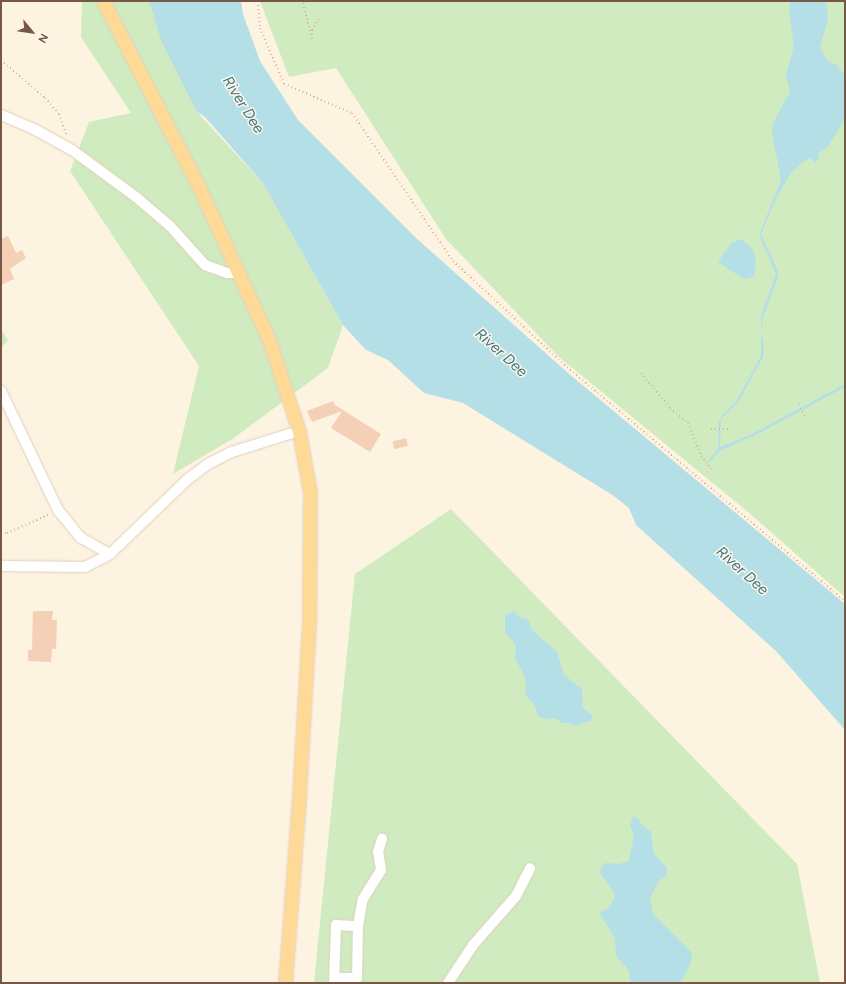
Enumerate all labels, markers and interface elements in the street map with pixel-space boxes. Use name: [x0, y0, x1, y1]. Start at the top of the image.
north arrow: [12, 12, 52, 52]
text: N: [35, 31, 51, 45]
water label: River Dee: [218, 73, 268, 137]
water label: River Dee: [471, 325, 531, 381]
water label: River Dee: [712, 543, 772, 599]

